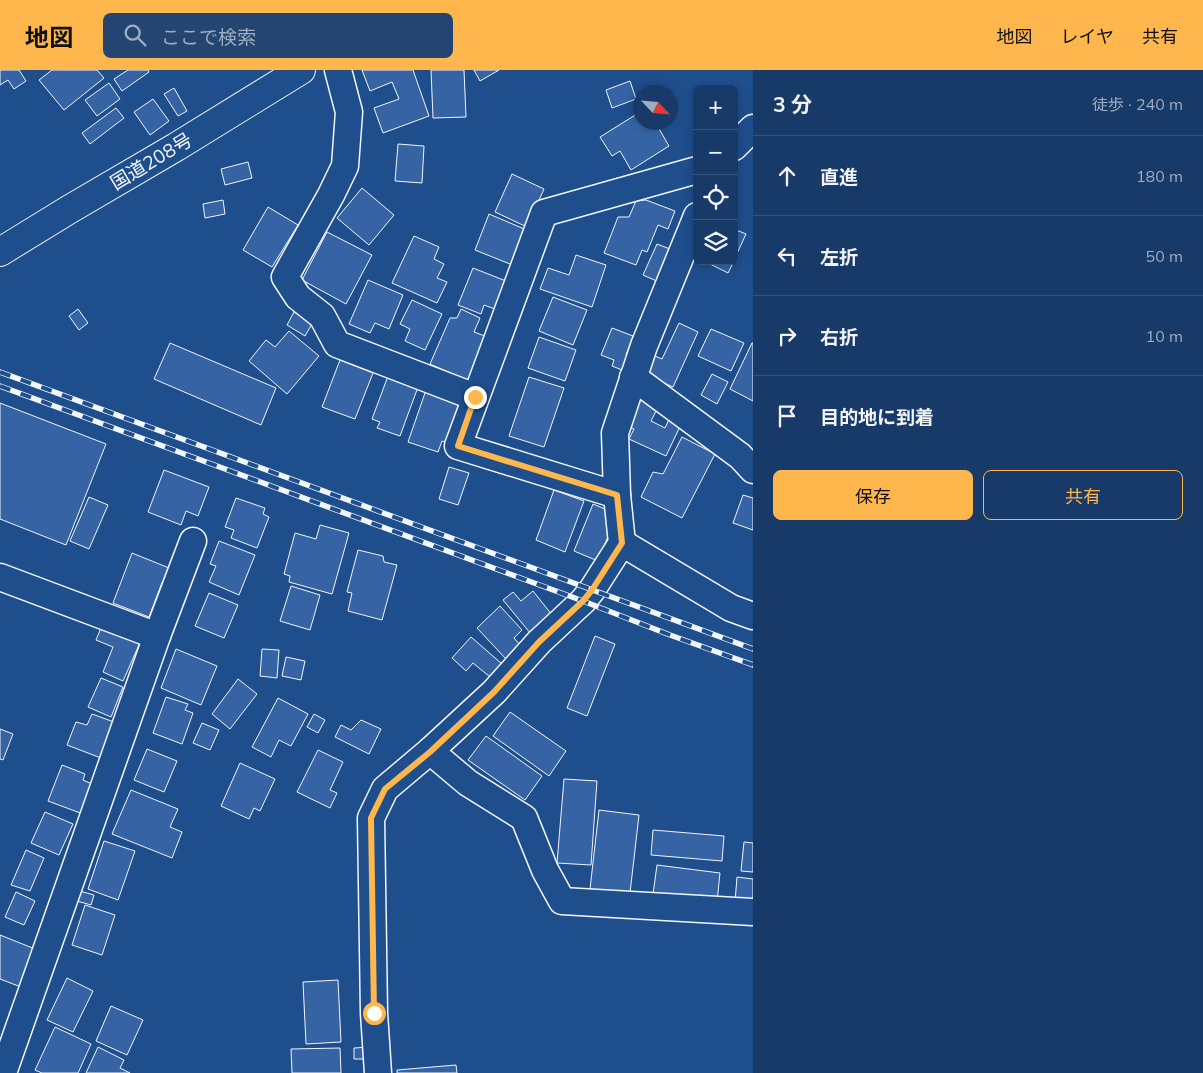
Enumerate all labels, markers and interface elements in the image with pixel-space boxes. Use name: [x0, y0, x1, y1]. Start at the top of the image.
search box: [103, 13, 453, 58]
icon: search: [121, 21, 149, 49]
text: 地図: [25, 22, 73, 52]
text: ここで検索: [161, 25, 256, 49]
text: 地図: [997, 25, 1033, 48]
text: レイヤ: [1061, 25, 1114, 48]
text: 共有: [1142, 25, 1178, 48]
north arrow: [633, 85, 678, 130]
map controls: [693, 85, 738, 265]
button: +: [693, 85, 738, 130]
text: 3 分: [773, 91, 812, 117]
text: 徒歩 · 240 m: [1092, 94, 1183, 114]
street label: 国道208号: [106, 127, 196, 195]
button: −: [693, 130, 738, 175]
icon: ahead: [773, 162, 801, 190]
text: 直進: [820, 165, 858, 189]
text: 180 m: [1136, 166, 1183, 186]
button: locate: [693, 175, 738, 220]
button: layers: [693, 220, 738, 265]
icon: left: [773, 242, 801, 270]
text: 左折: [820, 245, 858, 269]
text: 50 m: [1146, 246, 1183, 266]
icon: right: [773, 322, 801, 350]
text: 右折: [820, 325, 858, 349]
text: 10 m: [1146, 326, 1183, 346]
route end: [464, 386, 487, 409]
icon: arrive: [773, 402, 801, 430]
text: 目的地に到着: [820, 405, 934, 429]
button: 保存: [773, 470, 973, 520]
button: 共有: [983, 470, 1183, 520]
route start: [363, 1002, 386, 1025]

